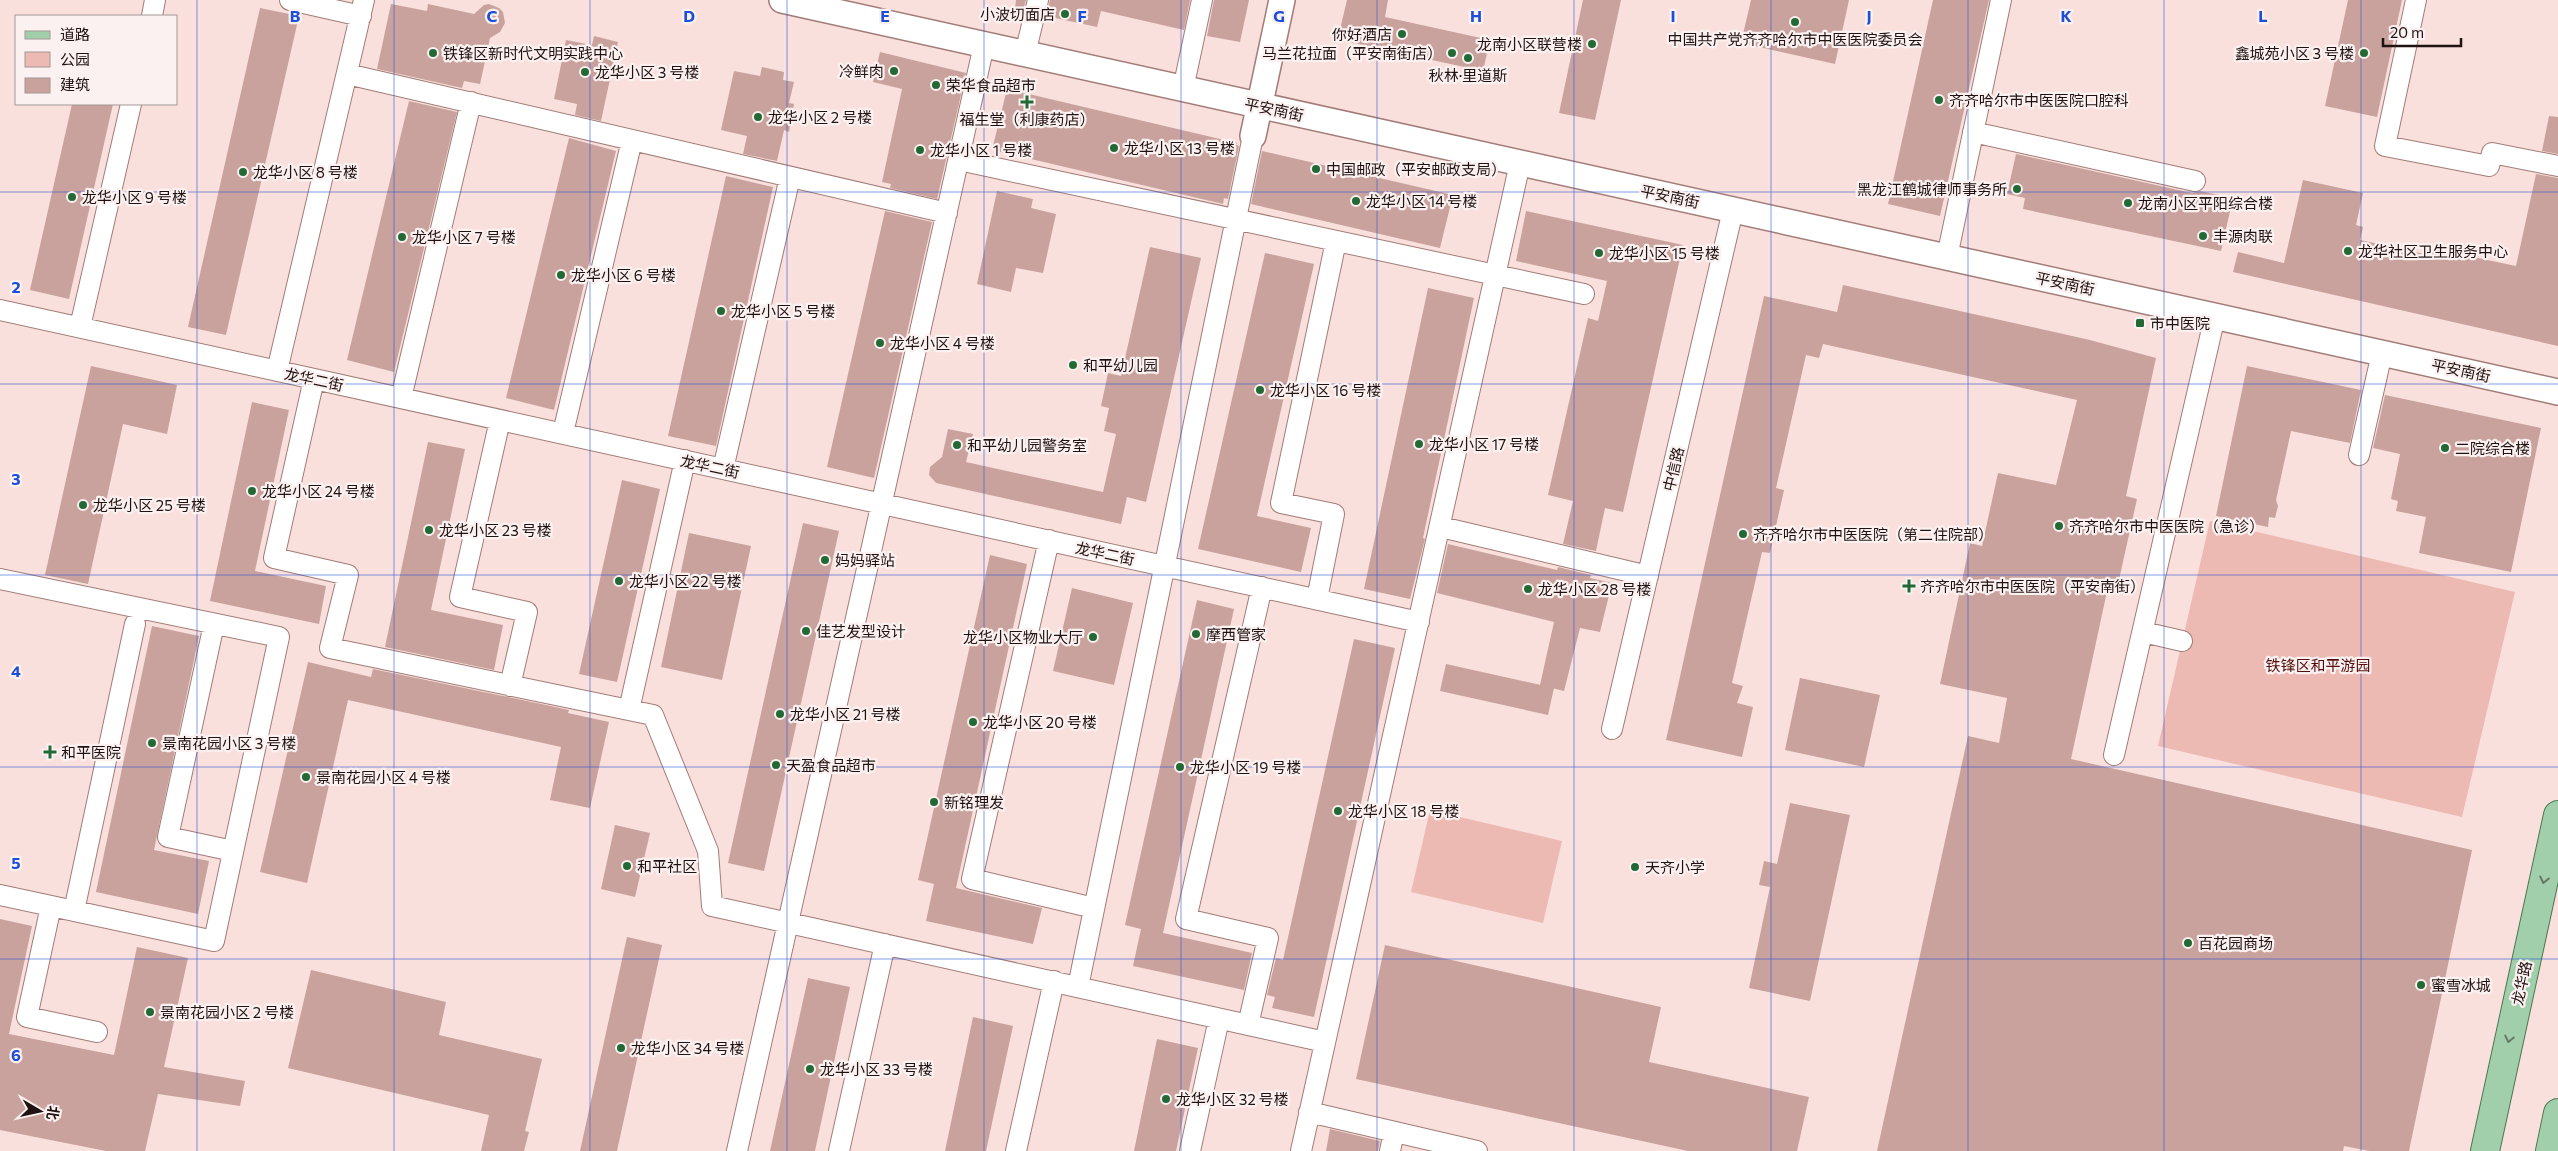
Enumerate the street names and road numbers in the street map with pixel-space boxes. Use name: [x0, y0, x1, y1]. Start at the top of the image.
street label: 平安南街: [1243, 94, 1305, 124]
street label: 平安南街: [1639, 181, 1701, 211]
street label: 平安南街: [2034, 268, 2096, 298]
street label: 平安南街: [2430, 355, 2492, 385]
street label: 龙华二街: [283, 364, 345, 394]
street label: 中信路: [1659, 445, 1687, 493]
street label: 龙华二街: [679, 451, 741, 481]
street label: 龙华二街: [1074, 538, 1136, 568]
street label: 龙华路: [2508, 959, 2534, 1007]

